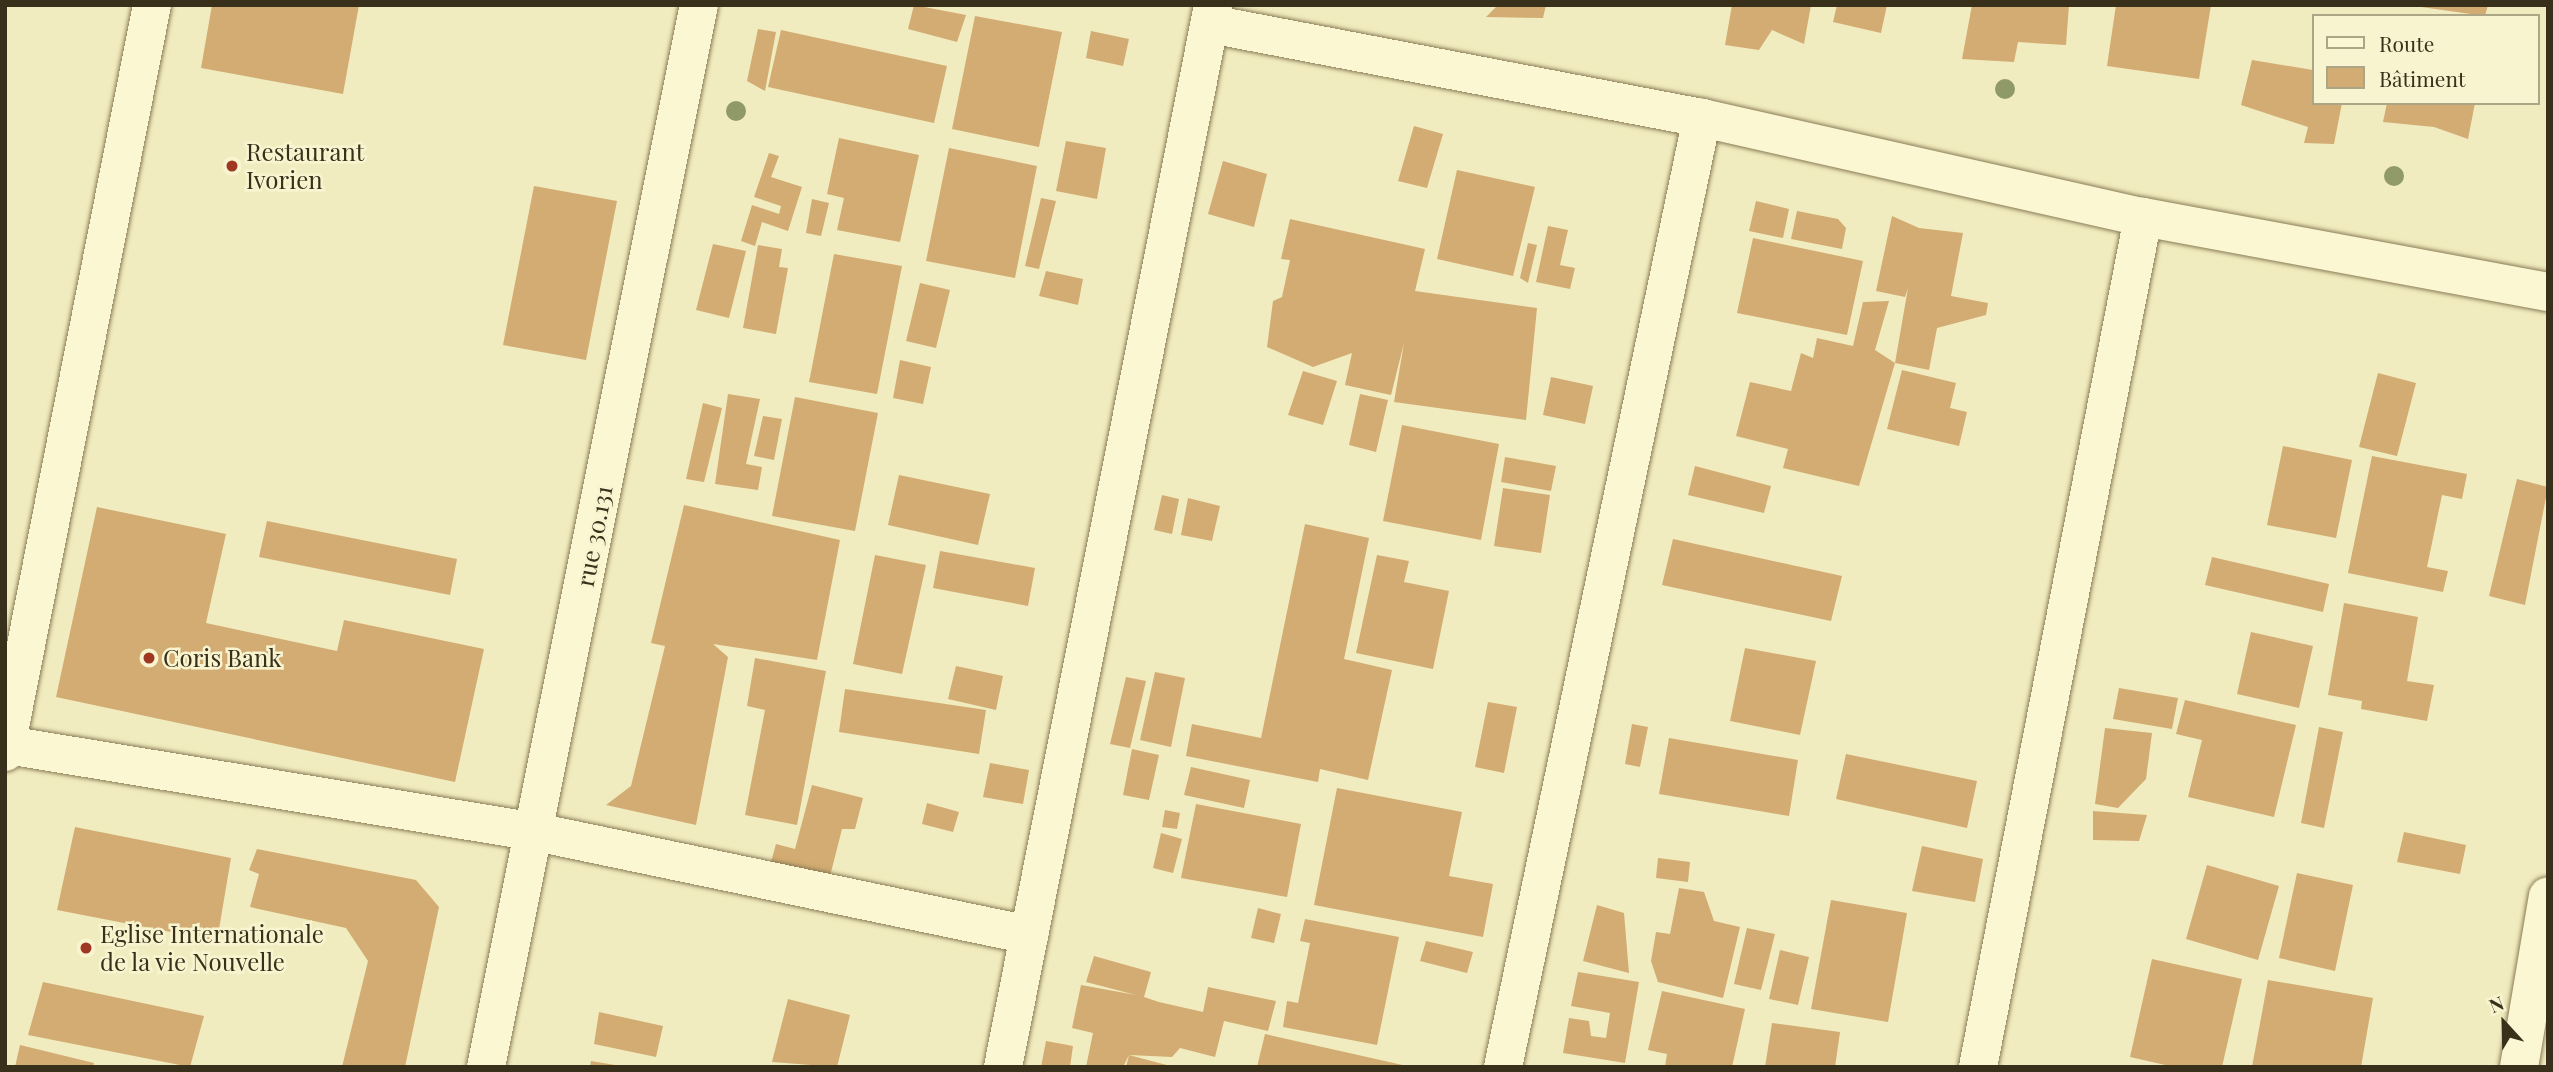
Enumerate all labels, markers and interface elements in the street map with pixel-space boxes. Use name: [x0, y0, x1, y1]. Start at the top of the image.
legend: [2312, 14, 2539, 105]
text: Route: [2379, 29, 2434, 57]
text: Bâtiment: [2379, 64, 2465, 92]
place label: Restaurant Ivorien: [246, 138, 364, 194]
marker: Restaurant Ivorien: [224, 158, 240, 174]
street label: rue 30.131: [570, 483, 618, 589]
place label: Coris Bank: [163, 644, 282, 672]
marker: Coris Bank: [141, 650, 157, 666]
place label: Eglise Internationale de la vie Nouvelle: [100, 920, 324, 976]
marker: Eglise Internationale de la vie Nouvelle: [78, 940, 94, 956]
north arrow: [2469, 988, 2539, 1058]
text: N: [2485, 989, 2507, 1018]

